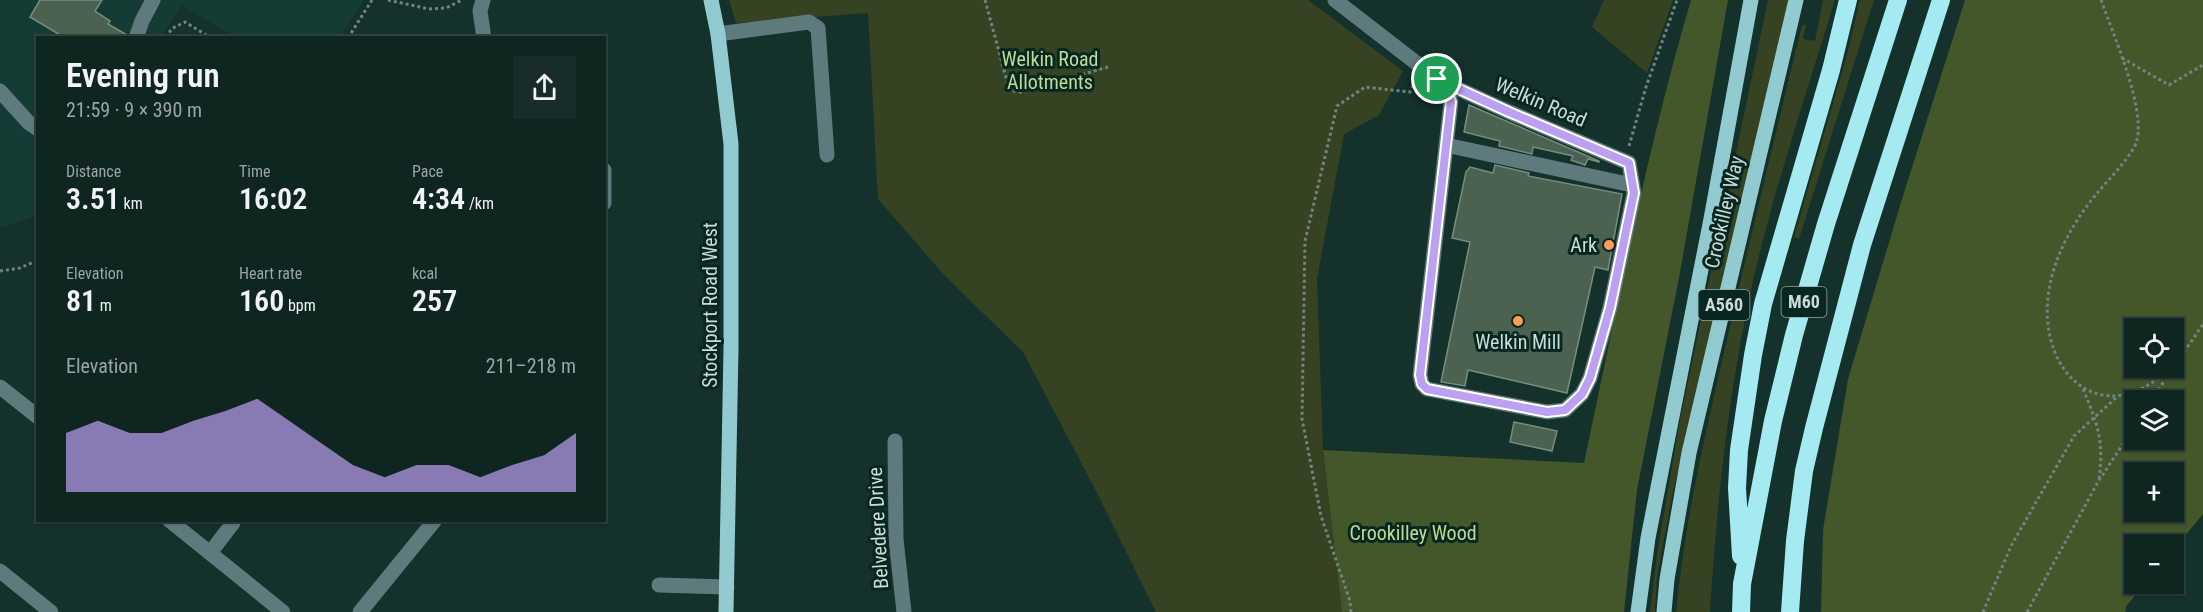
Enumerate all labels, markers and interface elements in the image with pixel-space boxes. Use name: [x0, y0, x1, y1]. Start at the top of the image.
park label: Welkin Road Allotments: [1002, 47, 1098, 94]
pin: [1411, 53, 1462, 104]
text: Evening run: [66, 56, 220, 95]
button: share: [513, 56, 576, 119]
icon: arrive: [1420, 62, 1453, 95]
street label: Welkin Road: [1492, 72, 1590, 132]
text: 21:59 · 9 × 390 m: [66, 98, 202, 122]
street label: Crookilley Way: [1699, 153, 1749, 271]
text: Distance: [66, 162, 121, 181]
text: Time: [239, 162, 271, 181]
text: Pace: [412, 162, 443, 181]
text: 3.51: [66, 181, 120, 216]
text: 16:02: [239, 181, 307, 216]
text: 4:34: [412, 181, 465, 216]
text: km: [120, 194, 143, 213]
text: /km: [465, 194, 494, 213]
street label: Stockport Road West: [698, 222, 722, 388]
place label: Ark: [1570, 233, 1597, 257]
marker: Ark: [1602, 238, 1616, 252]
text: Elevation: [66, 264, 124, 283]
text: Heart rate: [239, 264, 302, 283]
text: kcal: [412, 264, 438, 283]
text: 81: [66, 283, 96, 318]
text: 160: [239, 283, 284, 318]
text: 257: [412, 283, 457, 318]
road number: M60: [1782, 287, 1826, 317]
road number: A560: [1698, 290, 1750, 320]
text: m: [96, 296, 112, 315]
text: bpm: [284, 296, 316, 315]
marker: Welkin Mill: [1511, 314, 1525, 328]
map controls: [2124, 318, 2184, 594]
button: locate: [2124, 318, 2184, 378]
place label: Welkin Mill: [1475, 330, 1561, 354]
text: Elevation: [66, 354, 138, 378]
text: 211–218 m: [486, 354, 576, 378]
button: layers: [2124, 390, 2184, 450]
button: +: [2124, 462, 2184, 522]
street label: Belvedere Drive: [863, 467, 893, 589]
park label: Crookilley Wood: [1349, 521, 1477, 545]
button: −: [2124, 534, 2184, 594]

